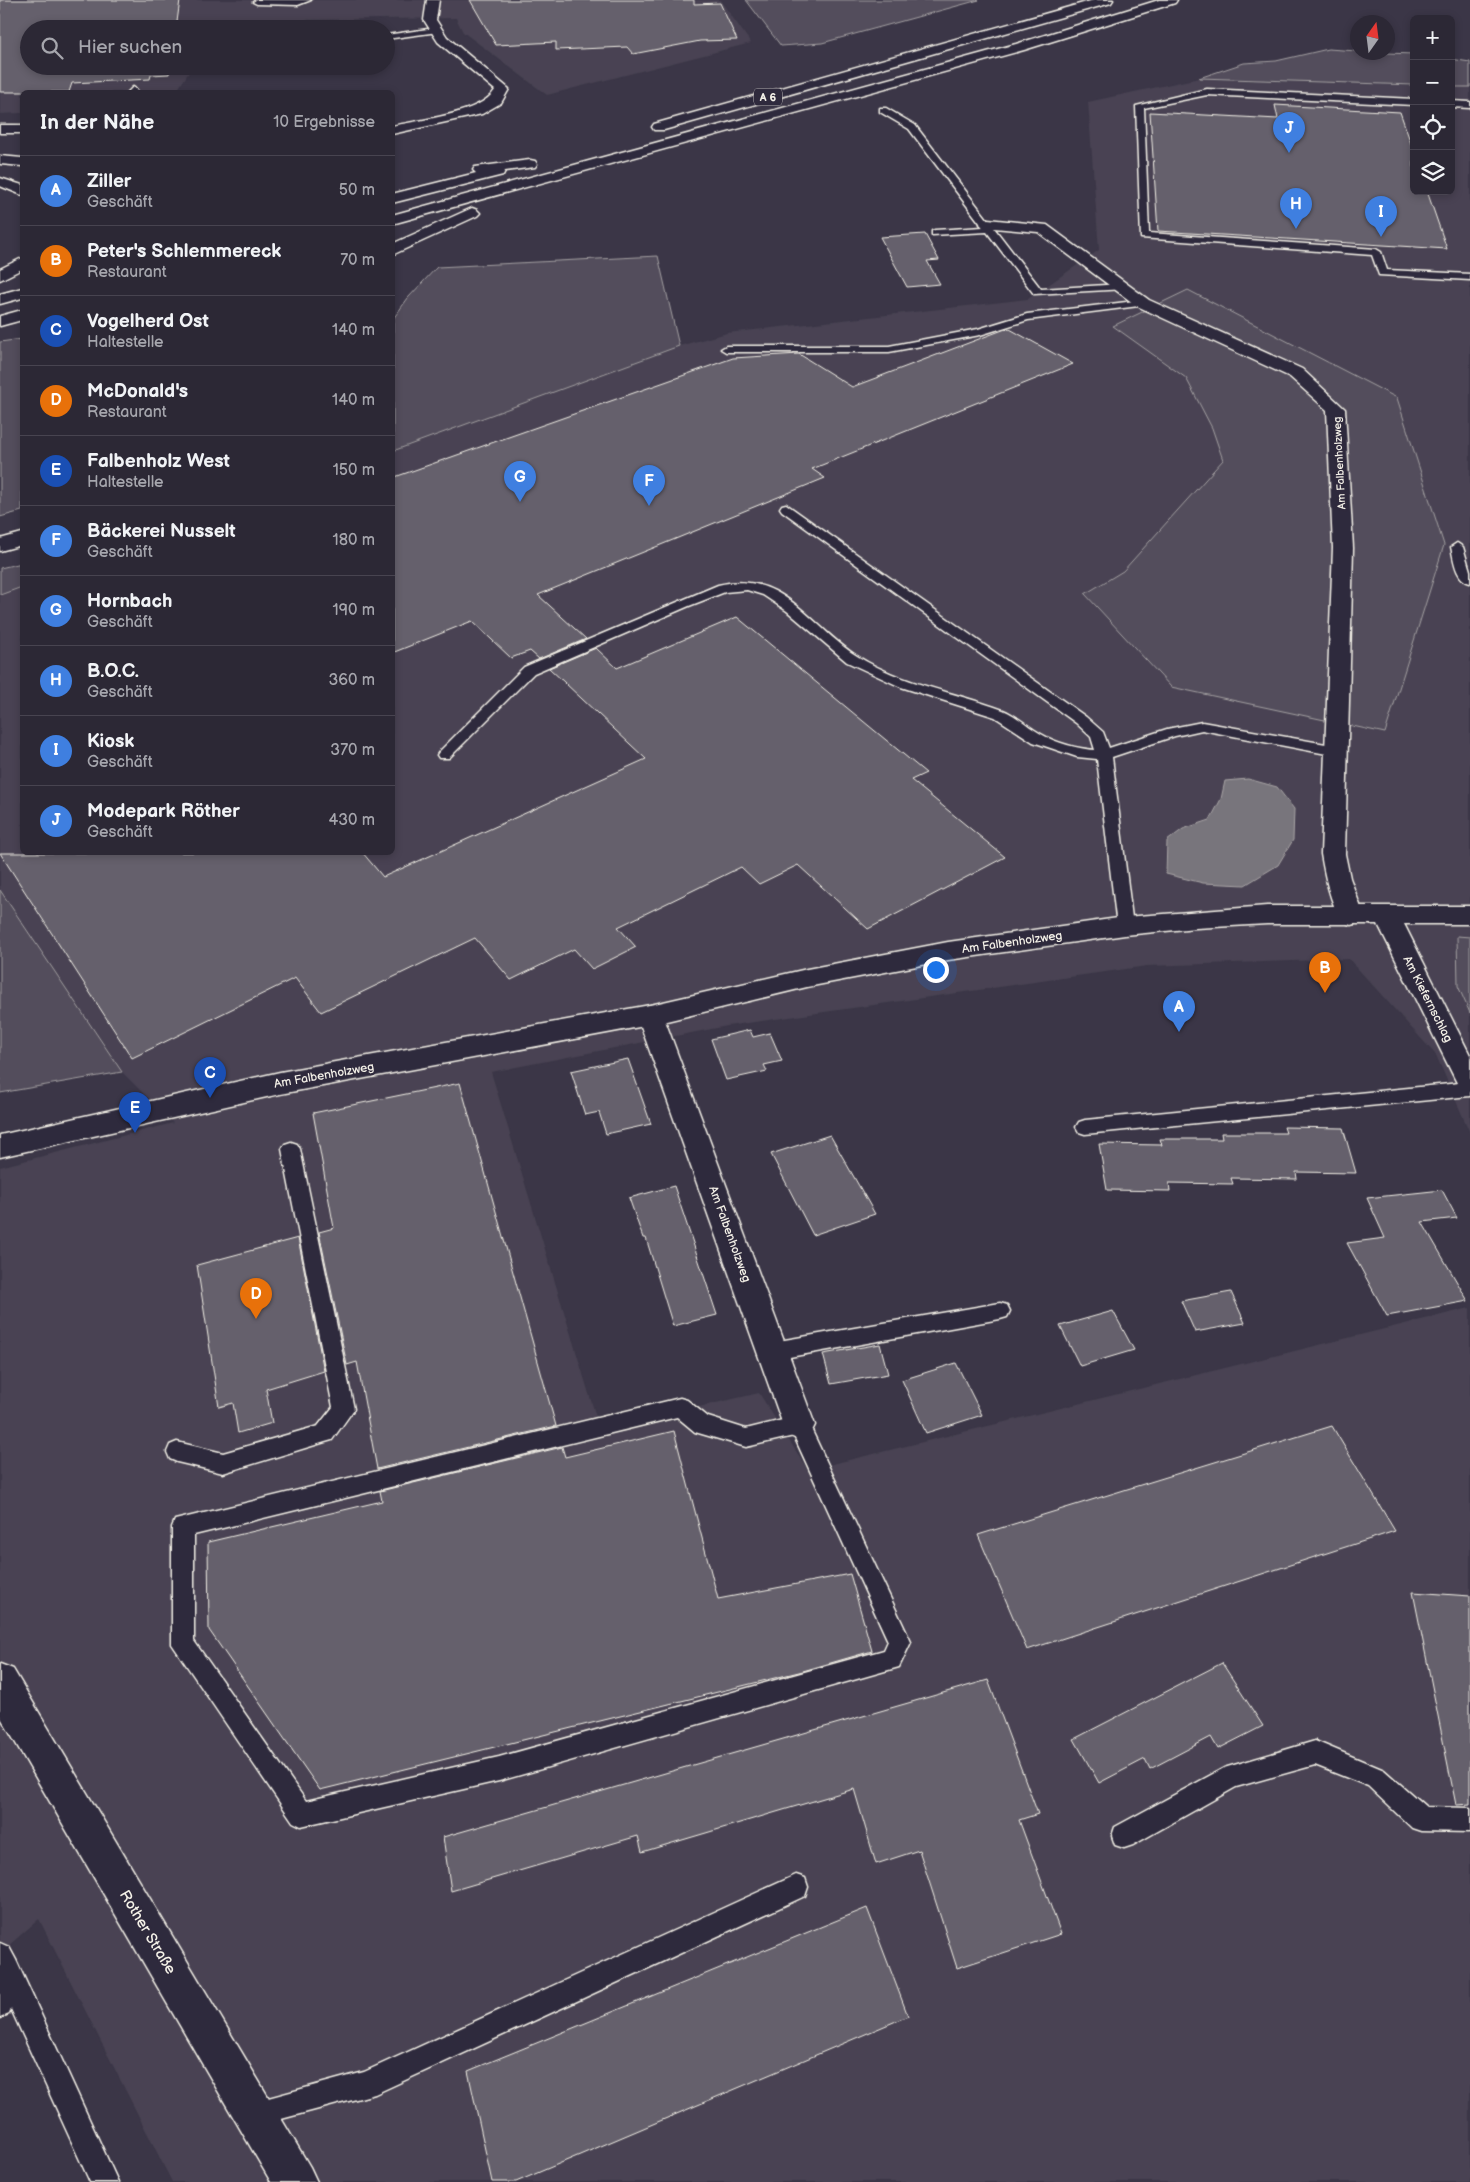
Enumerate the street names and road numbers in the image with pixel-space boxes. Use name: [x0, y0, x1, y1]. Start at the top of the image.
road number: A 6: [754, 88, 782, 105]
street label: Am Falbenholzweg: [1331, 416, 1348, 510]
street label: Am Falbenholzweg: [961, 928, 1063, 957]
street label: Am Kiefernschlag: [1399, 954, 1456, 1045]
street label: Am Falbenholzweg: [273, 1059, 375, 1092]
street label: Am Falbenholzweg: [705, 1184, 754, 1284]
street label: Rother Straße: [115, 1887, 180, 1978]

